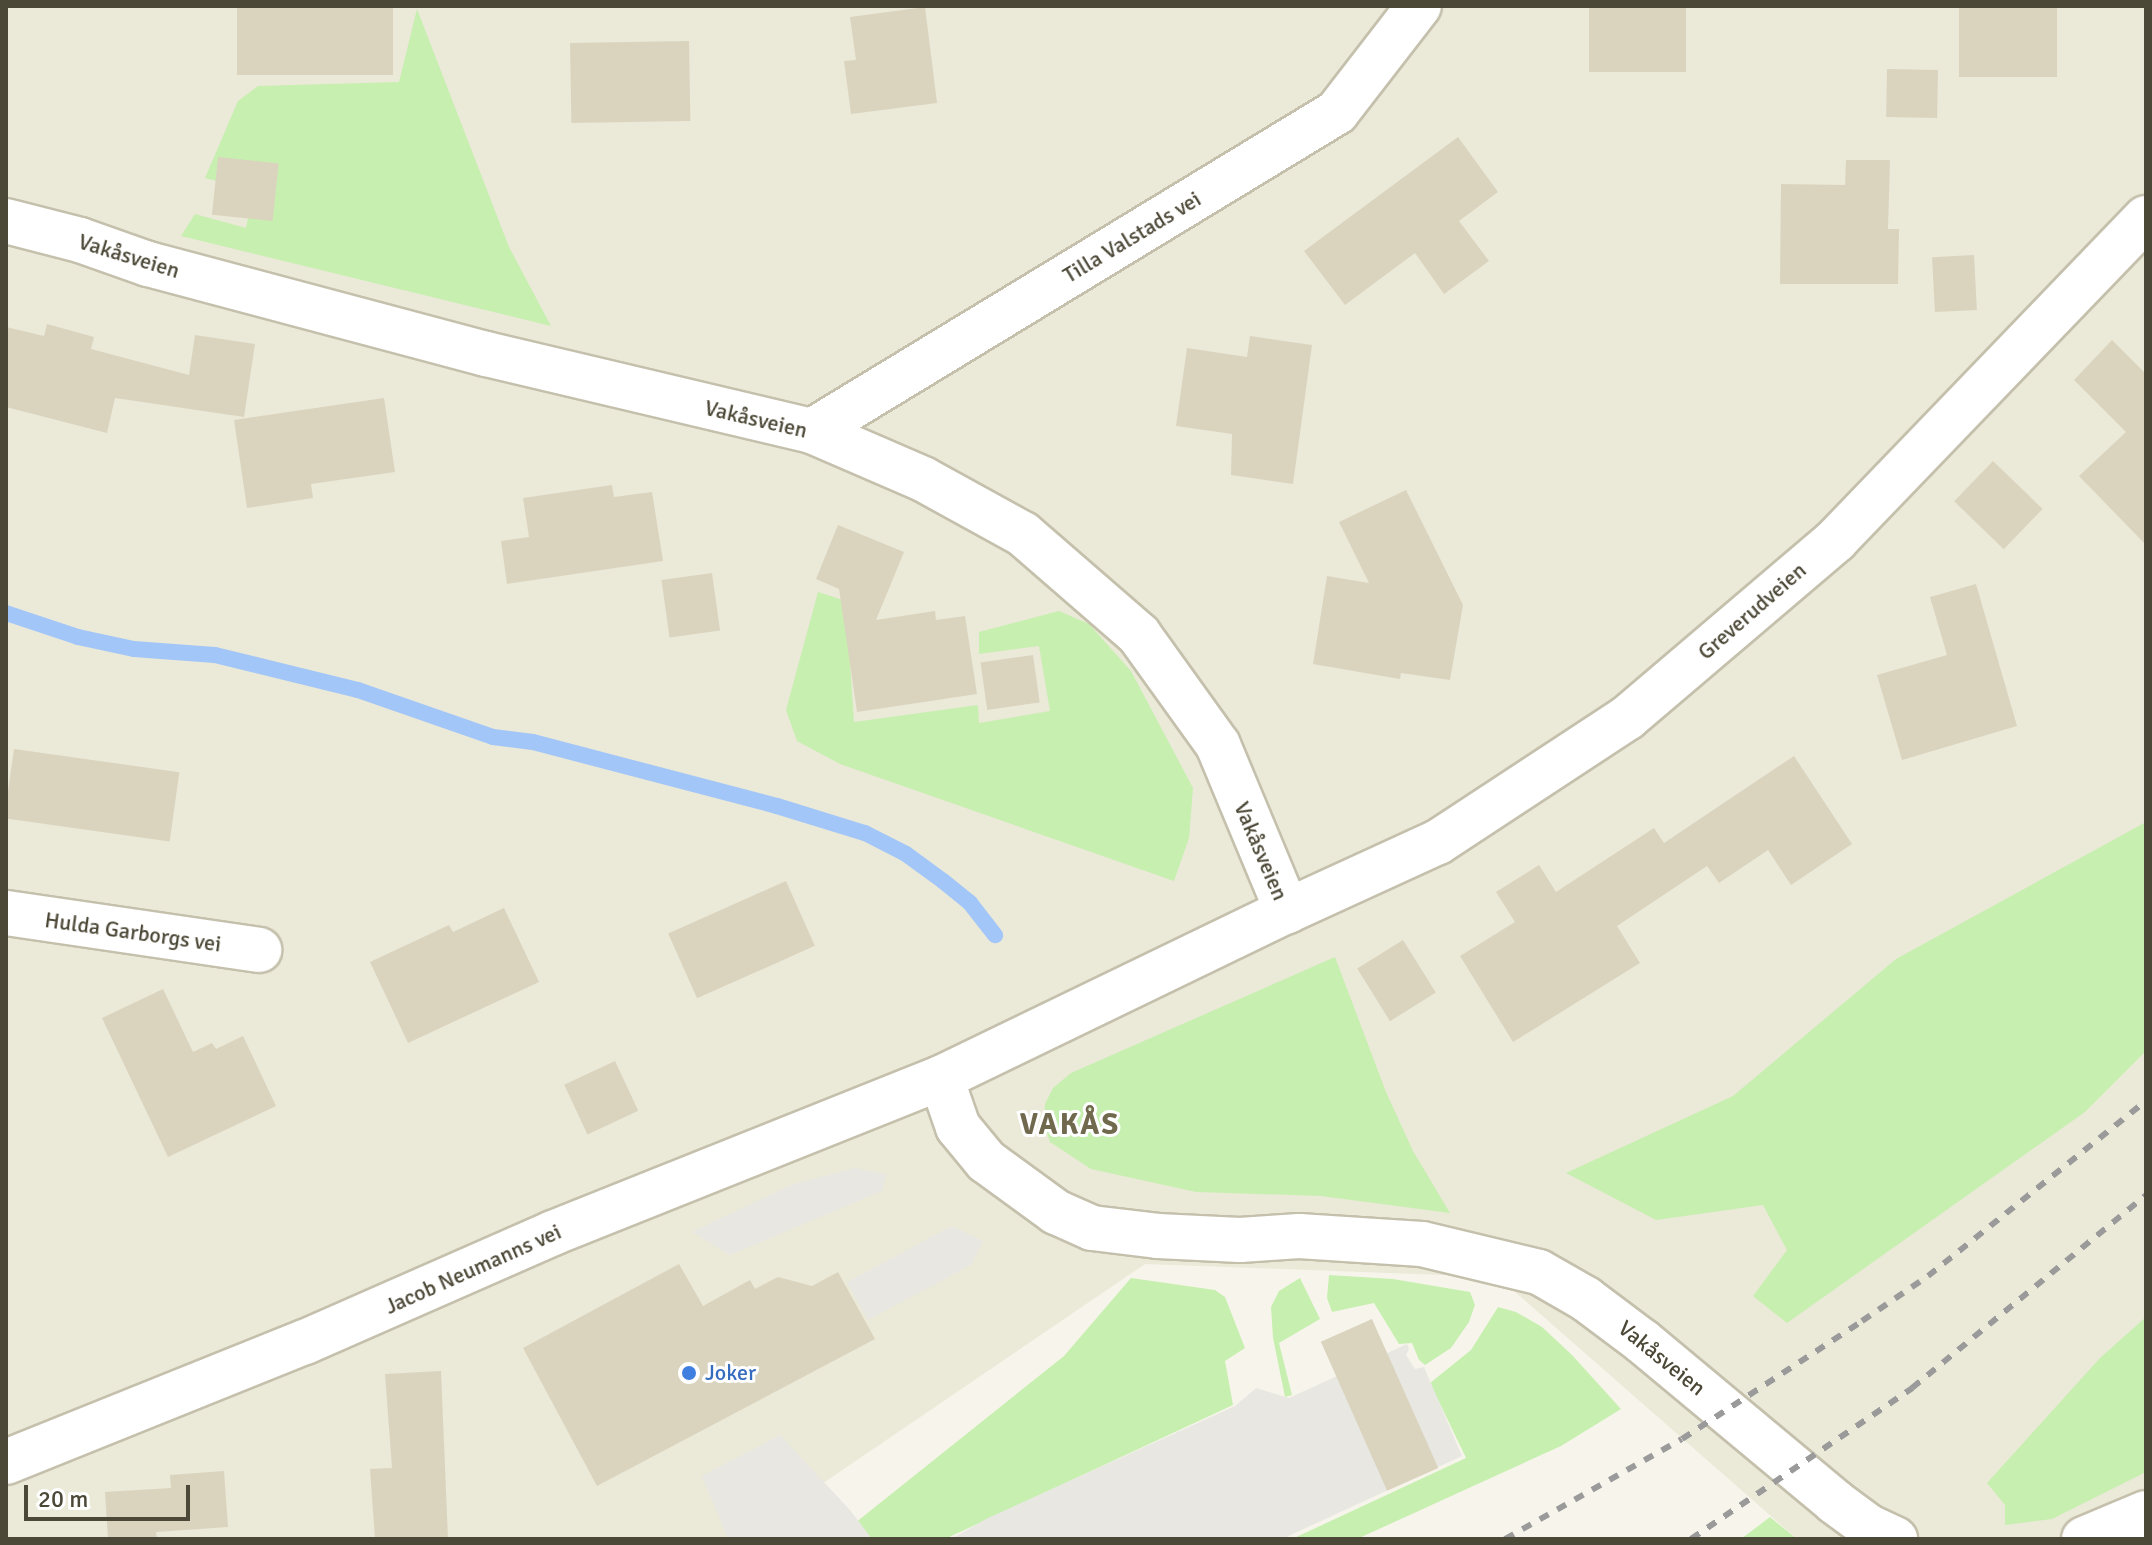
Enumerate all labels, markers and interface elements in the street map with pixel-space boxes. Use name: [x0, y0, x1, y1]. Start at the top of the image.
street label: Tilla Valstads vei: [1058, 185, 1206, 289]
street label: Vakåsveien: [75, 228, 183, 284]
street label: Vakåsveien: [702, 394, 810, 444]
street label: Greverudveien: [1692, 557, 1812, 665]
street label: Vakåsveien: [1228, 798, 1294, 904]
street label: Hulda Garborgs vei: [43, 907, 223, 957]
district label: VAKÅS: [1020, 1107, 1120, 1143]
street label: Jacob Neumanns vei: [381, 1218, 565, 1320]
street label: Vakåsveien: [1613, 1315, 1711, 1401]
place label: Joker: [705, 1360, 756, 1386]
marker: Joker: [680, 1364, 698, 1382]
scale bar: [28, 1469, 194, 1519]
text: 20 m: [38, 1484, 88, 1514]

